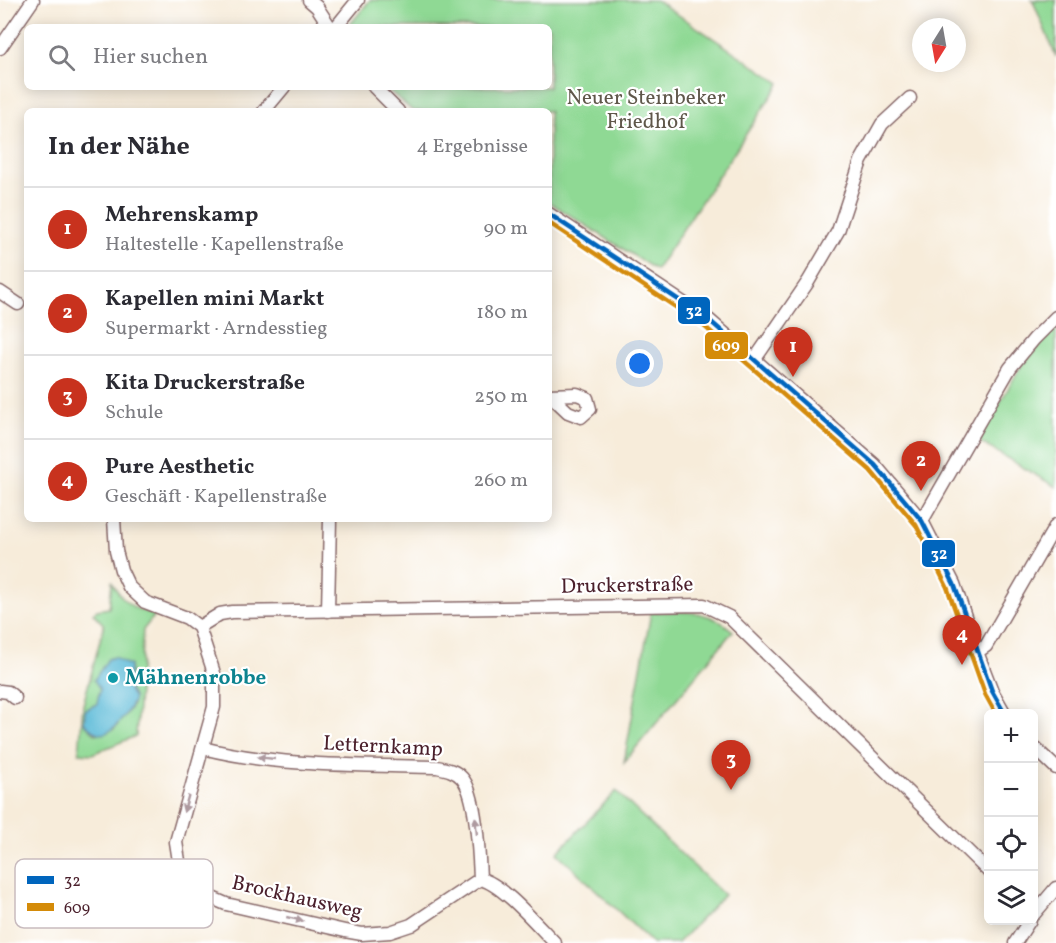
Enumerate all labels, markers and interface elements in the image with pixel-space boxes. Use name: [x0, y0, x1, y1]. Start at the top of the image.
north arrow: [912, 18, 966, 72]
search box: [24, 24, 552, 90]
icon: search: [45, 41, 78, 74]
text: Hier suchen: [93, 42, 208, 73]
park label: Neuer Steinbeker Friedhof: [566, 84, 726, 137]
text: In der Nähe: [48, 129, 190, 165]
text: 4 Ergebnisse: [416, 133, 528, 161]
text: Mehrenskamp: [105, 200, 258, 231]
text: 1: [63, 215, 72, 243]
text: 90 m: [484, 215, 528, 243]
text: Haltestelle · Kapellenstraße: [105, 231, 344, 259]
text: Kapellen mini Markt: [105, 284, 324, 315]
line badge: 32: [677, 296, 711, 325]
text: 2: [62, 299, 73, 327]
text: 180 m: [476, 299, 528, 327]
text: 32: [686, 301, 702, 323]
text: Supermarkt · Arndesstieg: [105, 315, 328, 343]
pin: 1: [774, 328, 812, 377]
line badge: 609: [704, 331, 749, 360]
text: 609: [712, 336, 740, 358]
your location: [625, 349, 654, 378]
text: Kita Druckerstraße: [105, 368, 305, 399]
text: 3: [62, 383, 73, 411]
text: 250 m: [474, 383, 528, 411]
text: Schule: [105, 399, 163, 427]
pin: 2: [902, 442, 940, 491]
text: Pure Aesthetic: [105, 452, 254, 483]
text: 4: [61, 467, 74, 495]
text: 260 m: [473, 467, 528, 495]
text: Geschäft · Kapellenstraße: [105, 483, 327, 511]
line badge: 32: [921, 539, 956, 568]
text: 32: [931, 544, 947, 566]
street label: Druckerstraße: [560, 570, 694, 602]
pin: 4: [942, 616, 982, 665]
place label: Mähnenrobbe: [125, 664, 266, 693]
marker: Mähnenrobbe: [106, 671, 120, 685]
map controls: [984, 709, 1038, 925]
button: +: [984, 709, 1038, 763]
street label: Letternkamp: [322, 729, 444, 765]
pin: 3: [712, 740, 750, 790]
one-way arrow: [256, 753, 275, 763]
button: −: [984, 763, 1038, 817]
one-way arrow: [181, 795, 190, 813]
one-way arrow: [471, 817, 481, 836]
button: locate: [984, 817, 1038, 871]
legend: [15, 859, 213, 928]
street label: Brockhausweg: [229, 869, 365, 927]
text: 32: [64, 871, 81, 893]
button: layers: [984, 871, 1038, 925]
text: 609: [64, 898, 90, 920]
one-way arrow: [285, 915, 304, 925]

